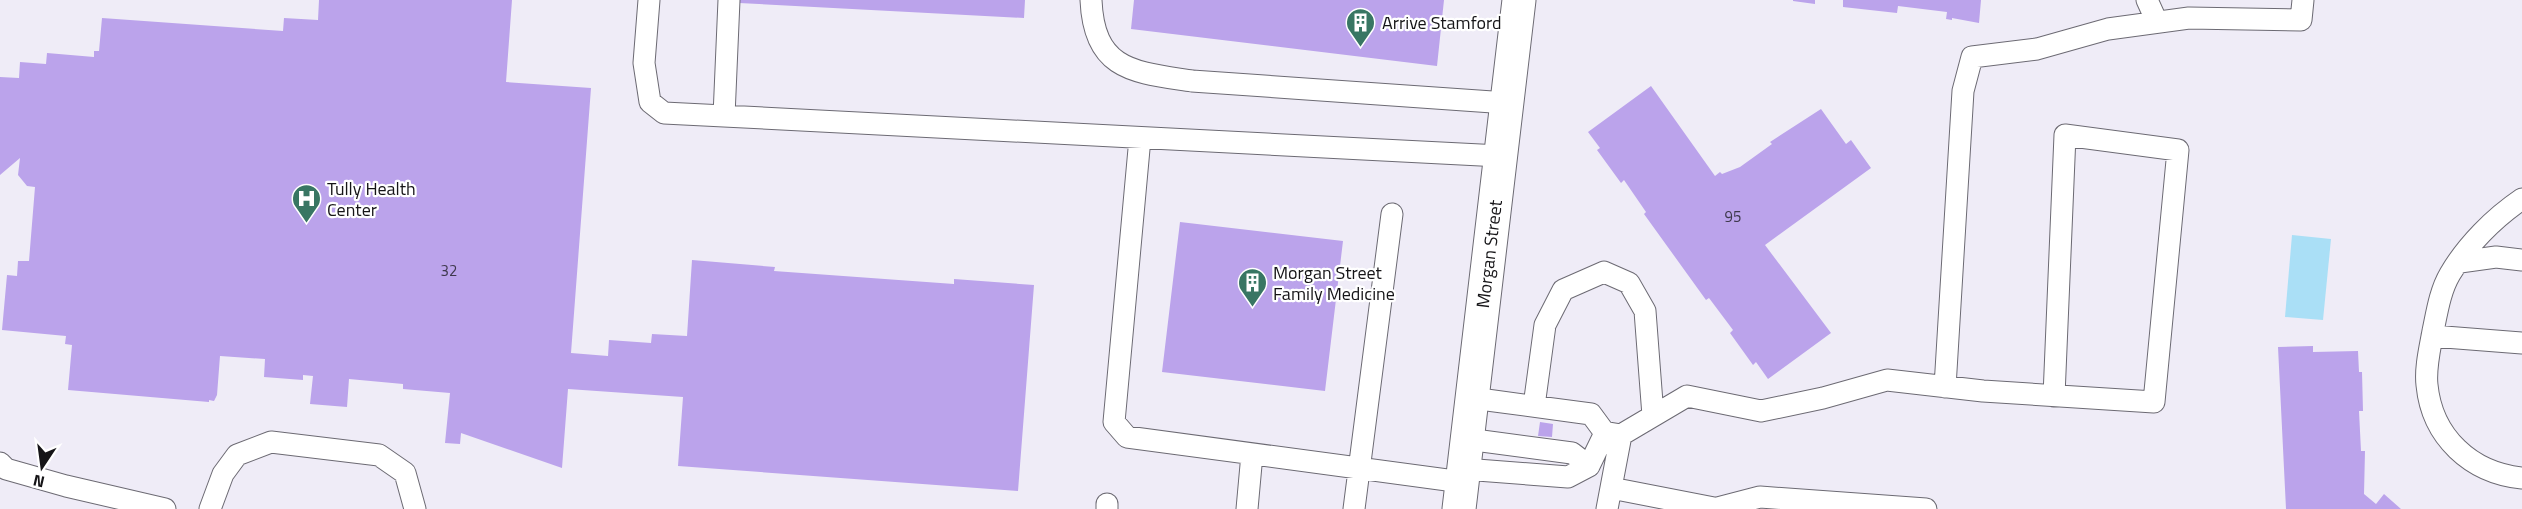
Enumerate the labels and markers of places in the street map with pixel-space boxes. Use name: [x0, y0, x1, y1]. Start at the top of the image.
building icon: Arrive Stamford: [1345, 6, 1377, 48]
place label: Arrive Stamford: [1382, 9, 1501, 36]
place label: Tully Health Center: [327, 175, 416, 223]
hospital icon: Tully Health Center: [290, 182, 322, 224]
place label: Morgan Street Family Medicine: [1273, 259, 1395, 307]
building icon: Morgan Street Family Medicine: [1236, 266, 1268, 308]

